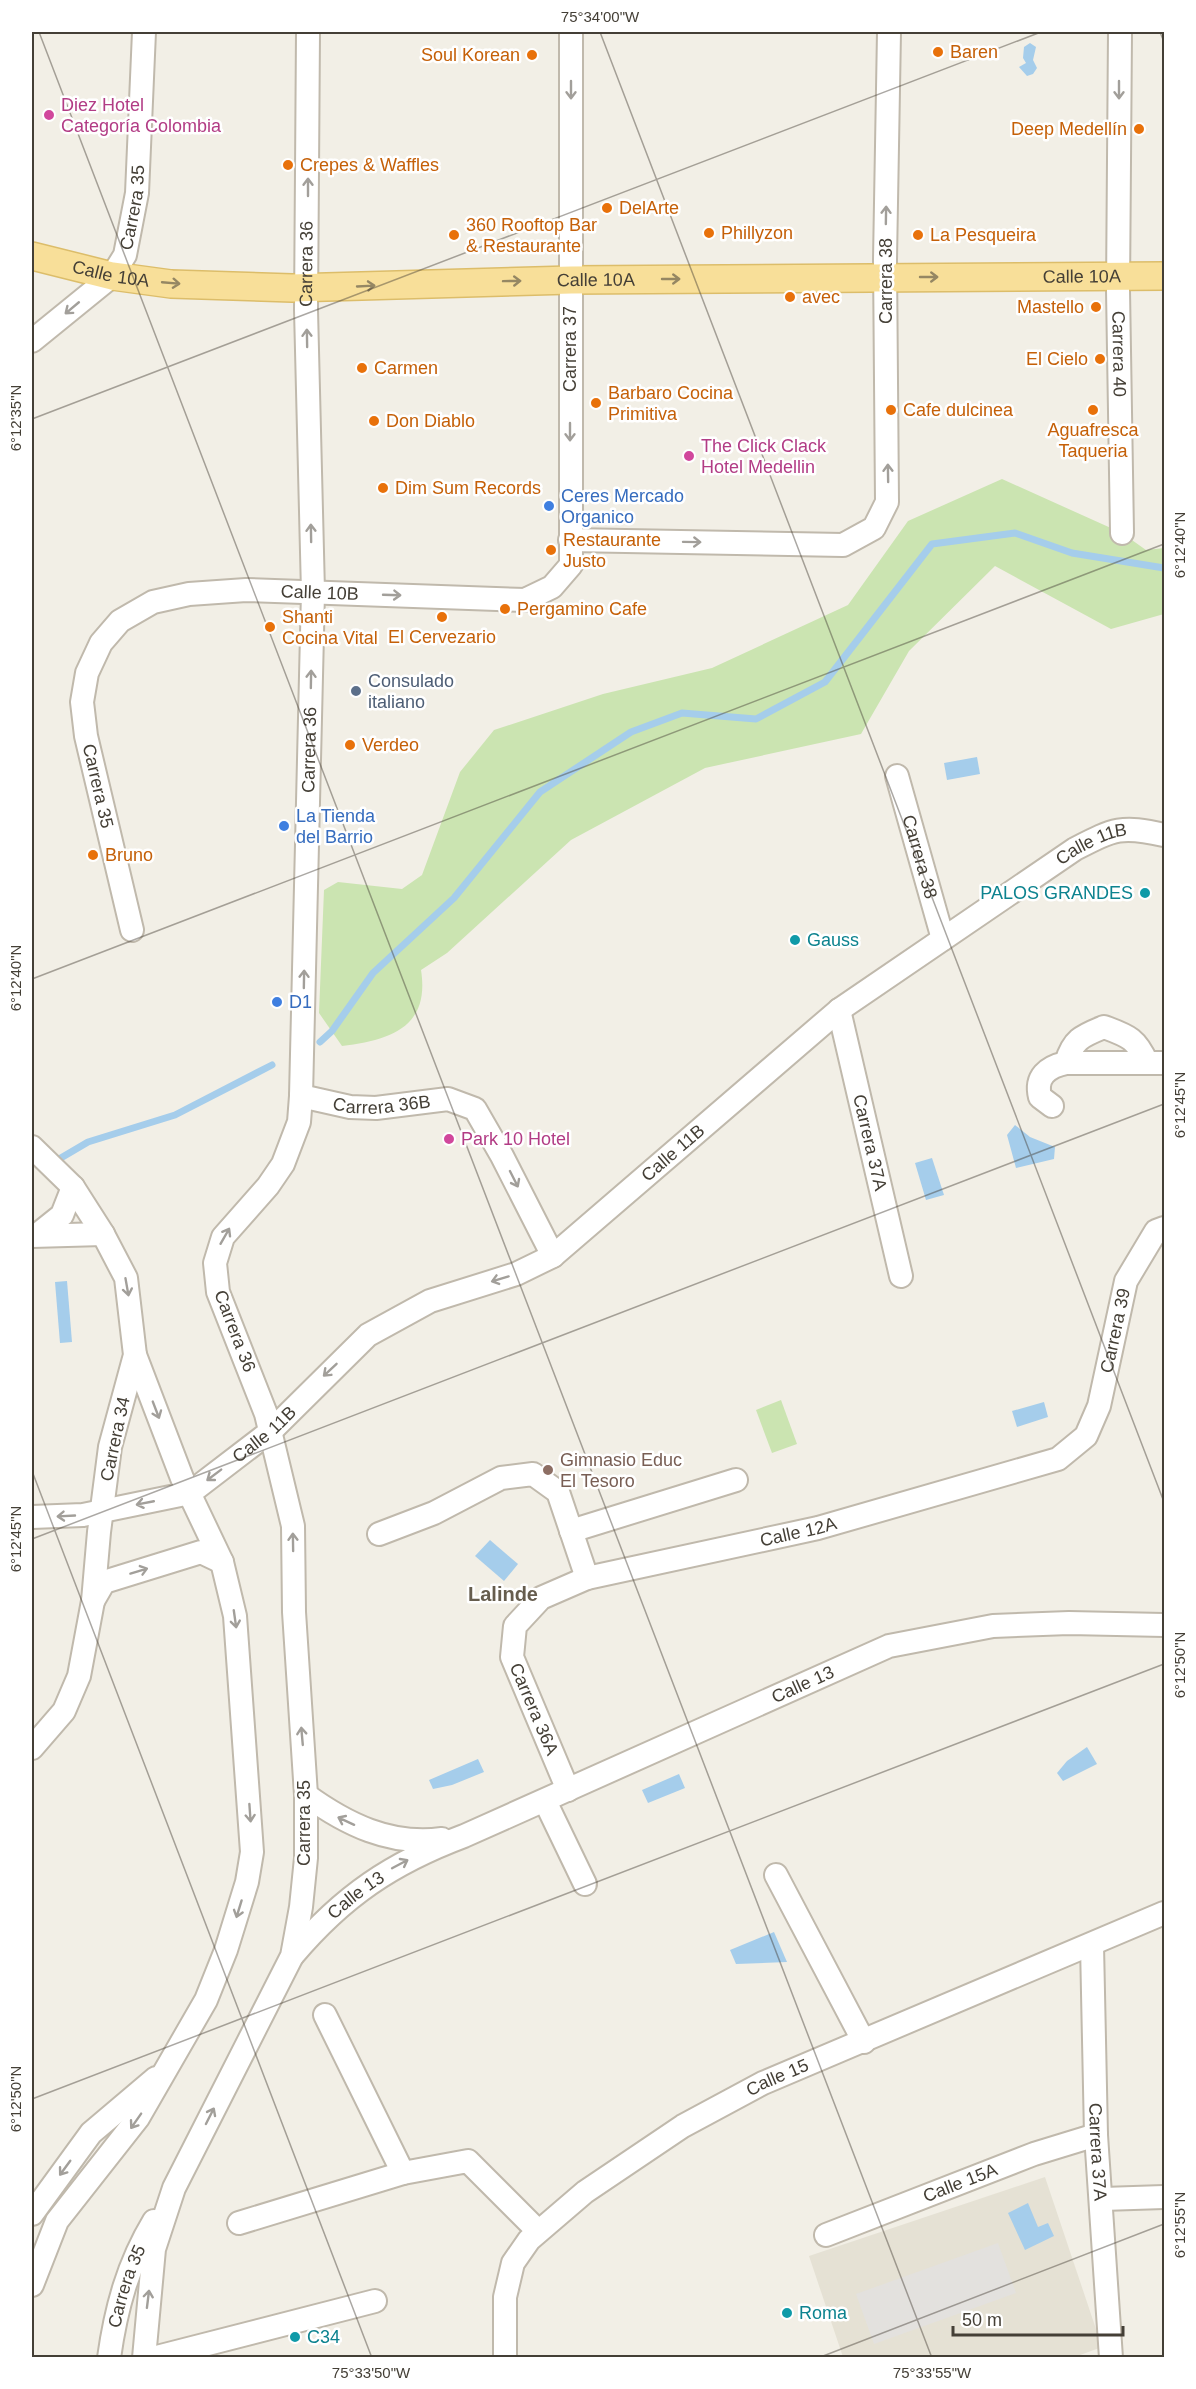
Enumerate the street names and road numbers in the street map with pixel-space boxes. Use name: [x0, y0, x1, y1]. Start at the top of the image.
street label: Carrera 35: [116, 164, 148, 252]
street label: Carrera 36: [296, 221, 317, 307]
street label: Carrera 38: [876, 238, 896, 324]
street label: Calle 10A: [70, 256, 151, 291]
street label: Calle 10A: [1043, 266, 1121, 287]
street label: Calle 10A: [556, 270, 635, 290]
street label: Carrera 37: [560, 306, 580, 392]
street label: Carrera 40: [1108, 311, 1130, 397]
street label: Calle 10B: [280, 581, 359, 604]
street label: Carrera 36: [298, 707, 320, 793]
street label: Carrera 35: [79, 742, 117, 830]
street label: Carrera 38: [898, 813, 941, 901]
street label: Calle 11B: [1052, 820, 1128, 869]
street label: Carrera 36B: [331, 1091, 432, 1118]
street label: Carrera 37A: [849, 1092, 891, 1192]
street label: Calle 11B: [637, 1120, 709, 1185]
street label: Carrera 39: [1096, 1286, 1134, 1375]
street label: Carrera 36: [210, 1287, 260, 1375]
street label: Carrera 34: [96, 1395, 134, 1483]
street label: Calle 11B: [229, 1402, 300, 1467]
street label: Calle 12A: [758, 1513, 839, 1550]
street label: Carrera 36A: [506, 1660, 562, 1758]
street label: Calle 13: [769, 1662, 837, 1707]
street label: Carrera 35: [294, 1780, 314, 1866]
street label: Calle 13: [323, 1867, 388, 1923]
street label: Calle 15: [743, 2055, 811, 2100]
street label: Carrera 37A: [1085, 2103, 1110, 2202]
street label: Calle 15A: [920, 2159, 1000, 2206]
street label: Carrera 35: [104, 2242, 150, 2330]

